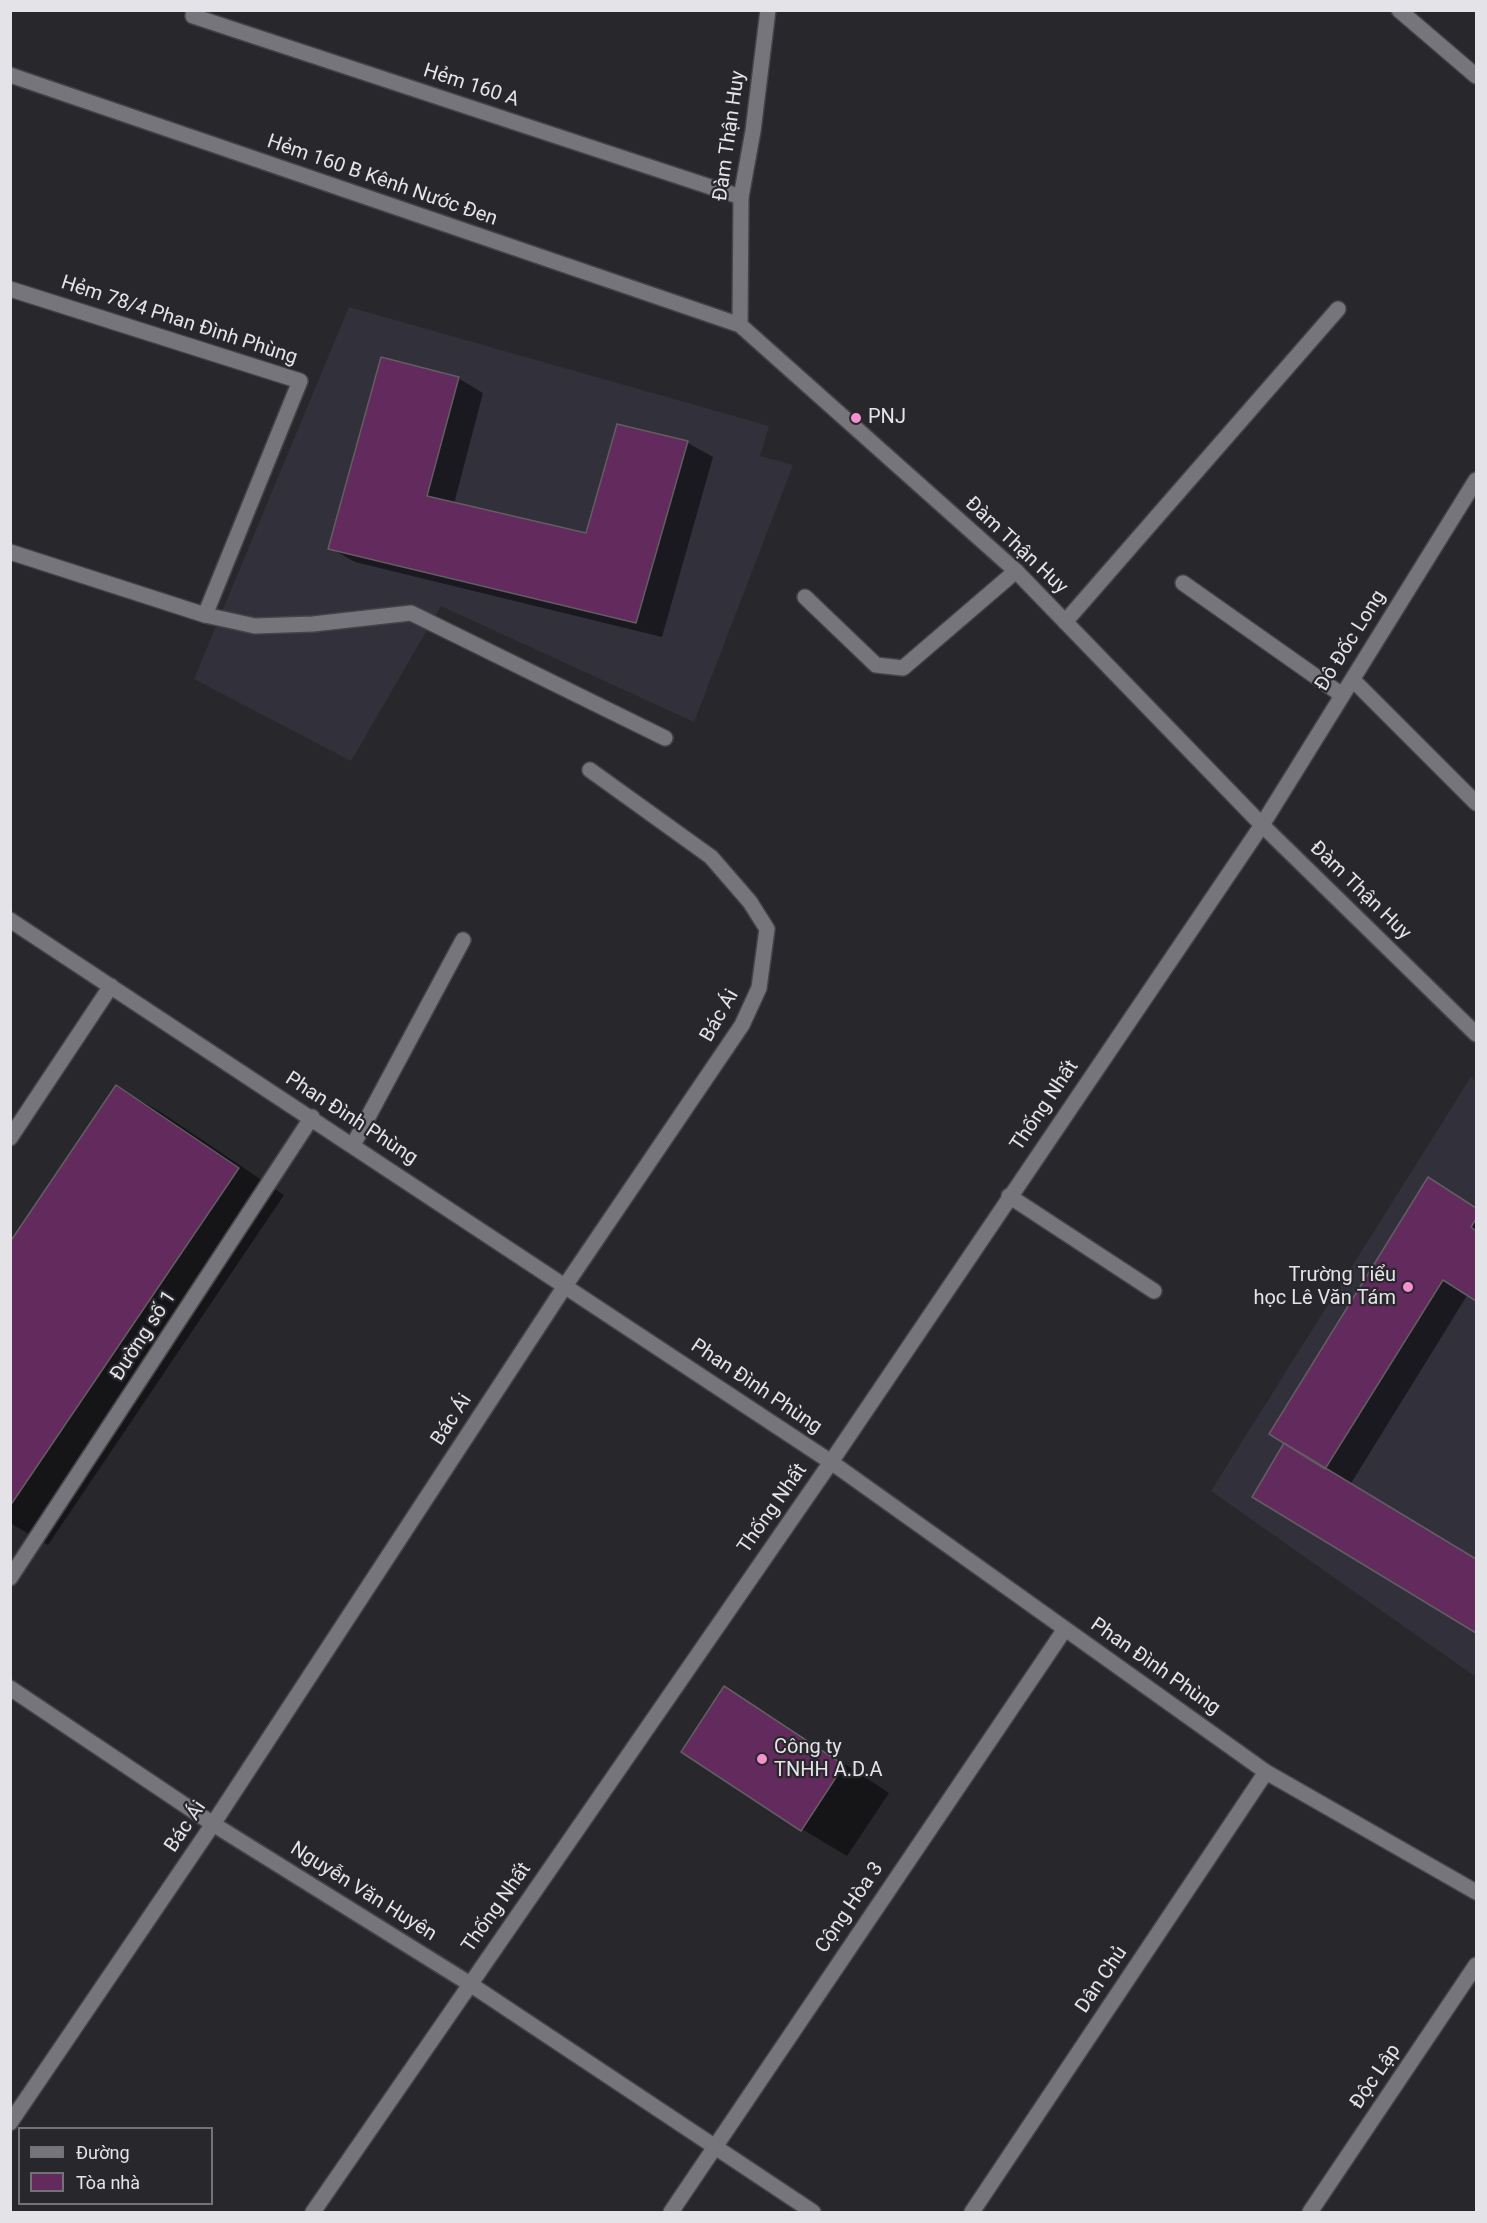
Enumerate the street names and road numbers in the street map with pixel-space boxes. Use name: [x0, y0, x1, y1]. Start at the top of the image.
street label: Hẻm 160 A: [420, 59, 522, 113]
street label: Đàm Thận Huy: [709, 69, 751, 203]
street label: Hẻm 160 B Kênh Nước Đen: [264, 130, 500, 232]
street label: Hẻm 78/4 Phan Đình Phùng: [58, 271, 300, 371]
street label: Đàm Thận Huy: [960, 492, 1072, 600]
street label: Đô Đốc Long: [1310, 586, 1392, 696]
street label: Đàm Thận Huy: [1304, 837, 1416, 945]
street label: Bác Ái: [695, 985, 745, 1047]
street label: Thống Nhất: [1006, 1056, 1084, 1156]
street label: Phan Đình Phùng: [280, 1067, 422, 1171]
street label: Đường số 1: [106, 1287, 182, 1385]
street label: Phan Đình Phùng: [686, 1334, 826, 1440]
street label: Bác Ái: [427, 1390, 477, 1450]
street label: Thống Nhất: [733, 1459, 813, 1559]
street label: Phan Đình Phùng: [1086, 1613, 1224, 1721]
street label: Bác Ái: [160, 1797, 212, 1857]
street label: Nguyễn Văn Huyên: [285, 1837, 441, 1947]
street label: Thống Nhất: [457, 1858, 537, 1958]
street label: Cộng Hòa 3: [811, 1858, 889, 1958]
street label: Dân Chủ: [1071, 1942, 1133, 2018]
street label: Độc Lập: [1346, 2040, 1406, 2114]

